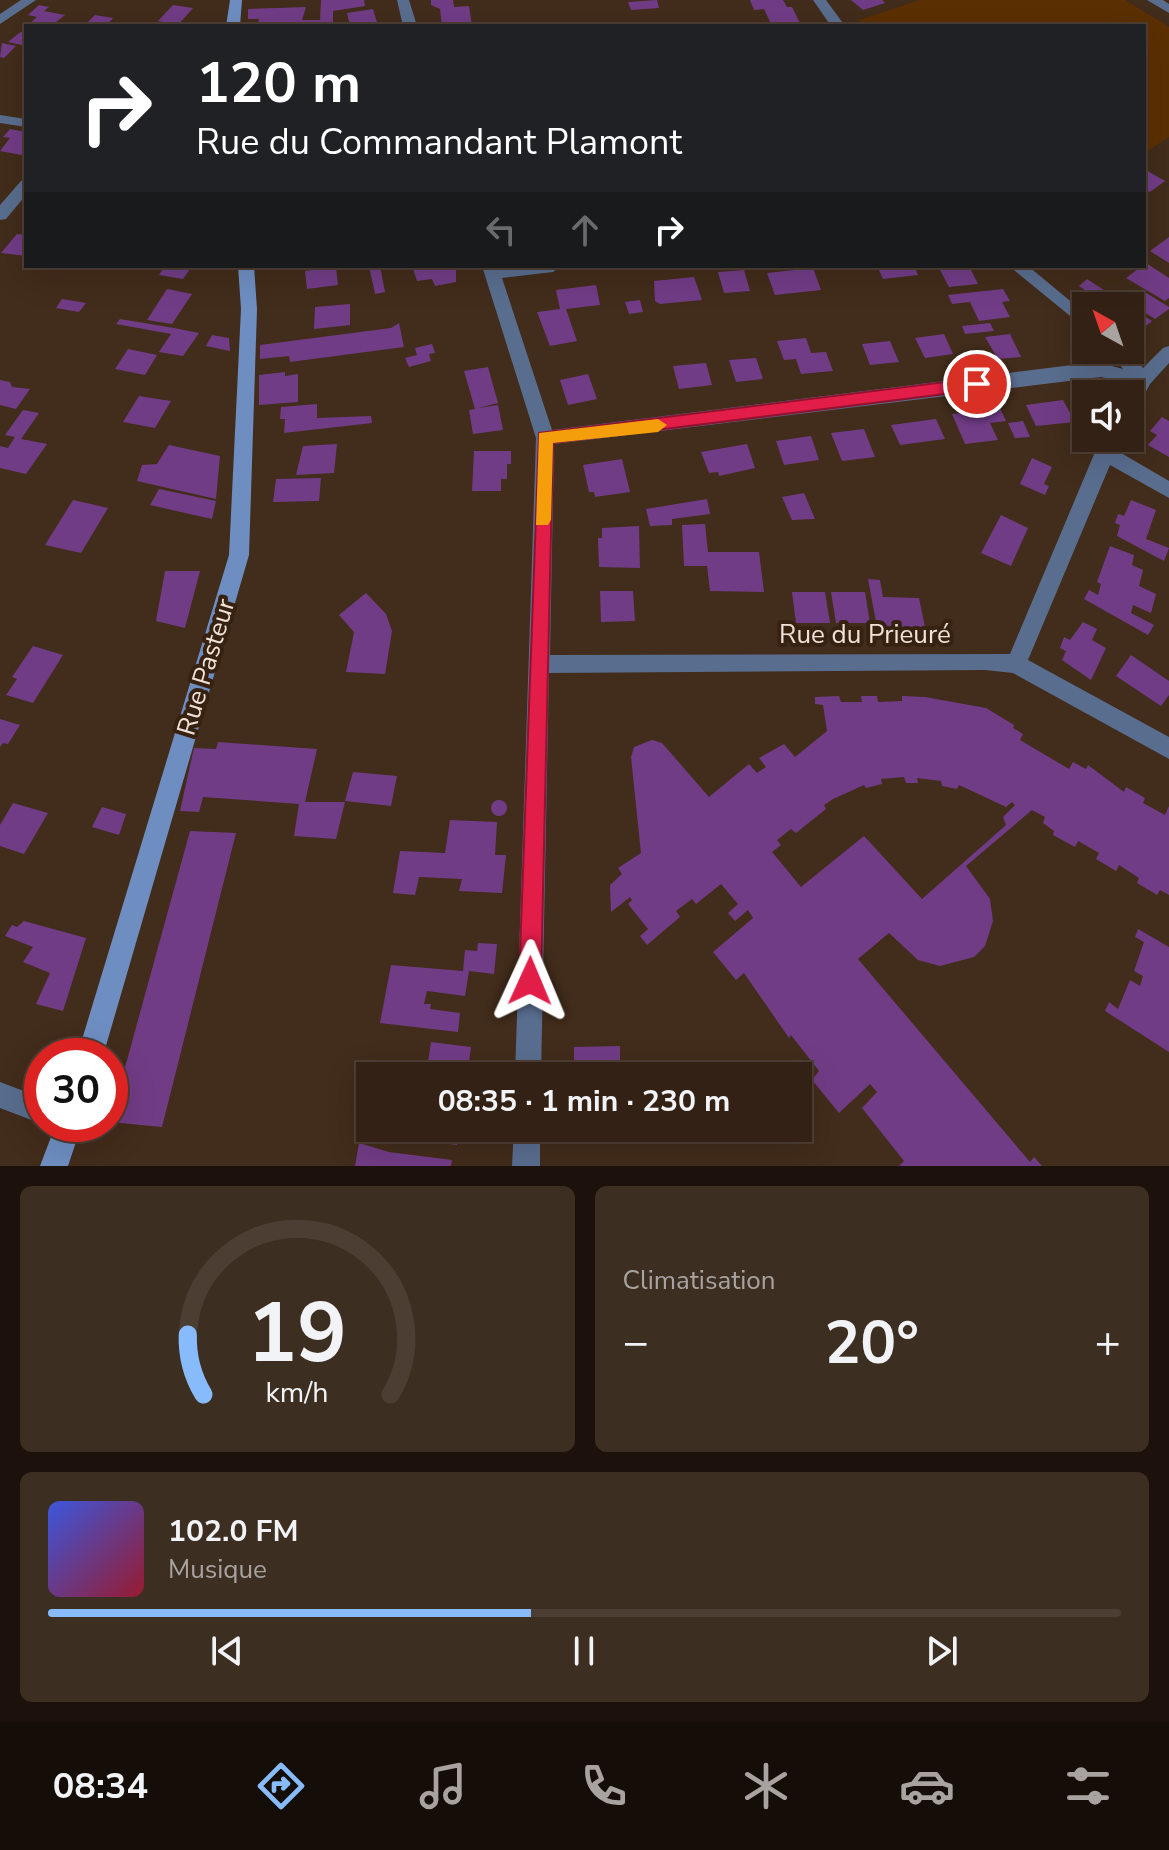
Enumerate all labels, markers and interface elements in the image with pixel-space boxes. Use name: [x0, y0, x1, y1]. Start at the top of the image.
text: 120 m: [196, 45, 361, 122]
icon: right: [64, 56, 168, 160]
text: Rue du Commandant Plamont: [196, 118, 682, 167]
icon: left: [479, 208, 523, 252]
icon: ahead: [563, 208, 607, 252]
icon: right: [647, 208, 691, 252]
north arrow: [1072, 292, 1144, 364]
map controls: [1072, 292, 1144, 452]
pin: [943, 350, 1011, 418]
icon: arrive: [955, 362, 999, 406]
button: sound: [1072, 380, 1144, 452]
street label: Rue Pasteur: [169, 594, 244, 740]
street label: Rue du Prieuré: [779, 617, 951, 652]
position arrow: [488, 939, 572, 1023]
speed limit sign: 30: [24, 1038, 128, 1142]
text: 08:35 · 1 min · 230 m: [438, 1081, 730, 1122]
text: Climatisation: [623, 1263, 776, 1298]
text: 19: [247, 1277, 347, 1390]
text: 20°: [824, 1302, 919, 1384]
text: −: [623, 1313, 649, 1373]
text: +: [1095, 1313, 1121, 1373]
text: km/h: [266, 1373, 329, 1412]
text: 102.0 FM: [168, 1511, 298, 1552]
text: Musique: [168, 1552, 267, 1587]
icon: previous: [205, 1629, 249, 1673]
icon: pause: [562, 1629, 606, 1673]
icon: next: [920, 1629, 964, 1673]
icon: directions: [253, 1758, 309, 1814]
icon: music: [415, 1758, 471, 1814]
icon: phone: [576, 1758, 632, 1814]
icon: climate: [738, 1758, 794, 1814]
icon: car: [899, 1758, 955, 1814]
icon: filters: [1060, 1758, 1116, 1814]
text: 08:34: [53, 1762, 148, 1811]

